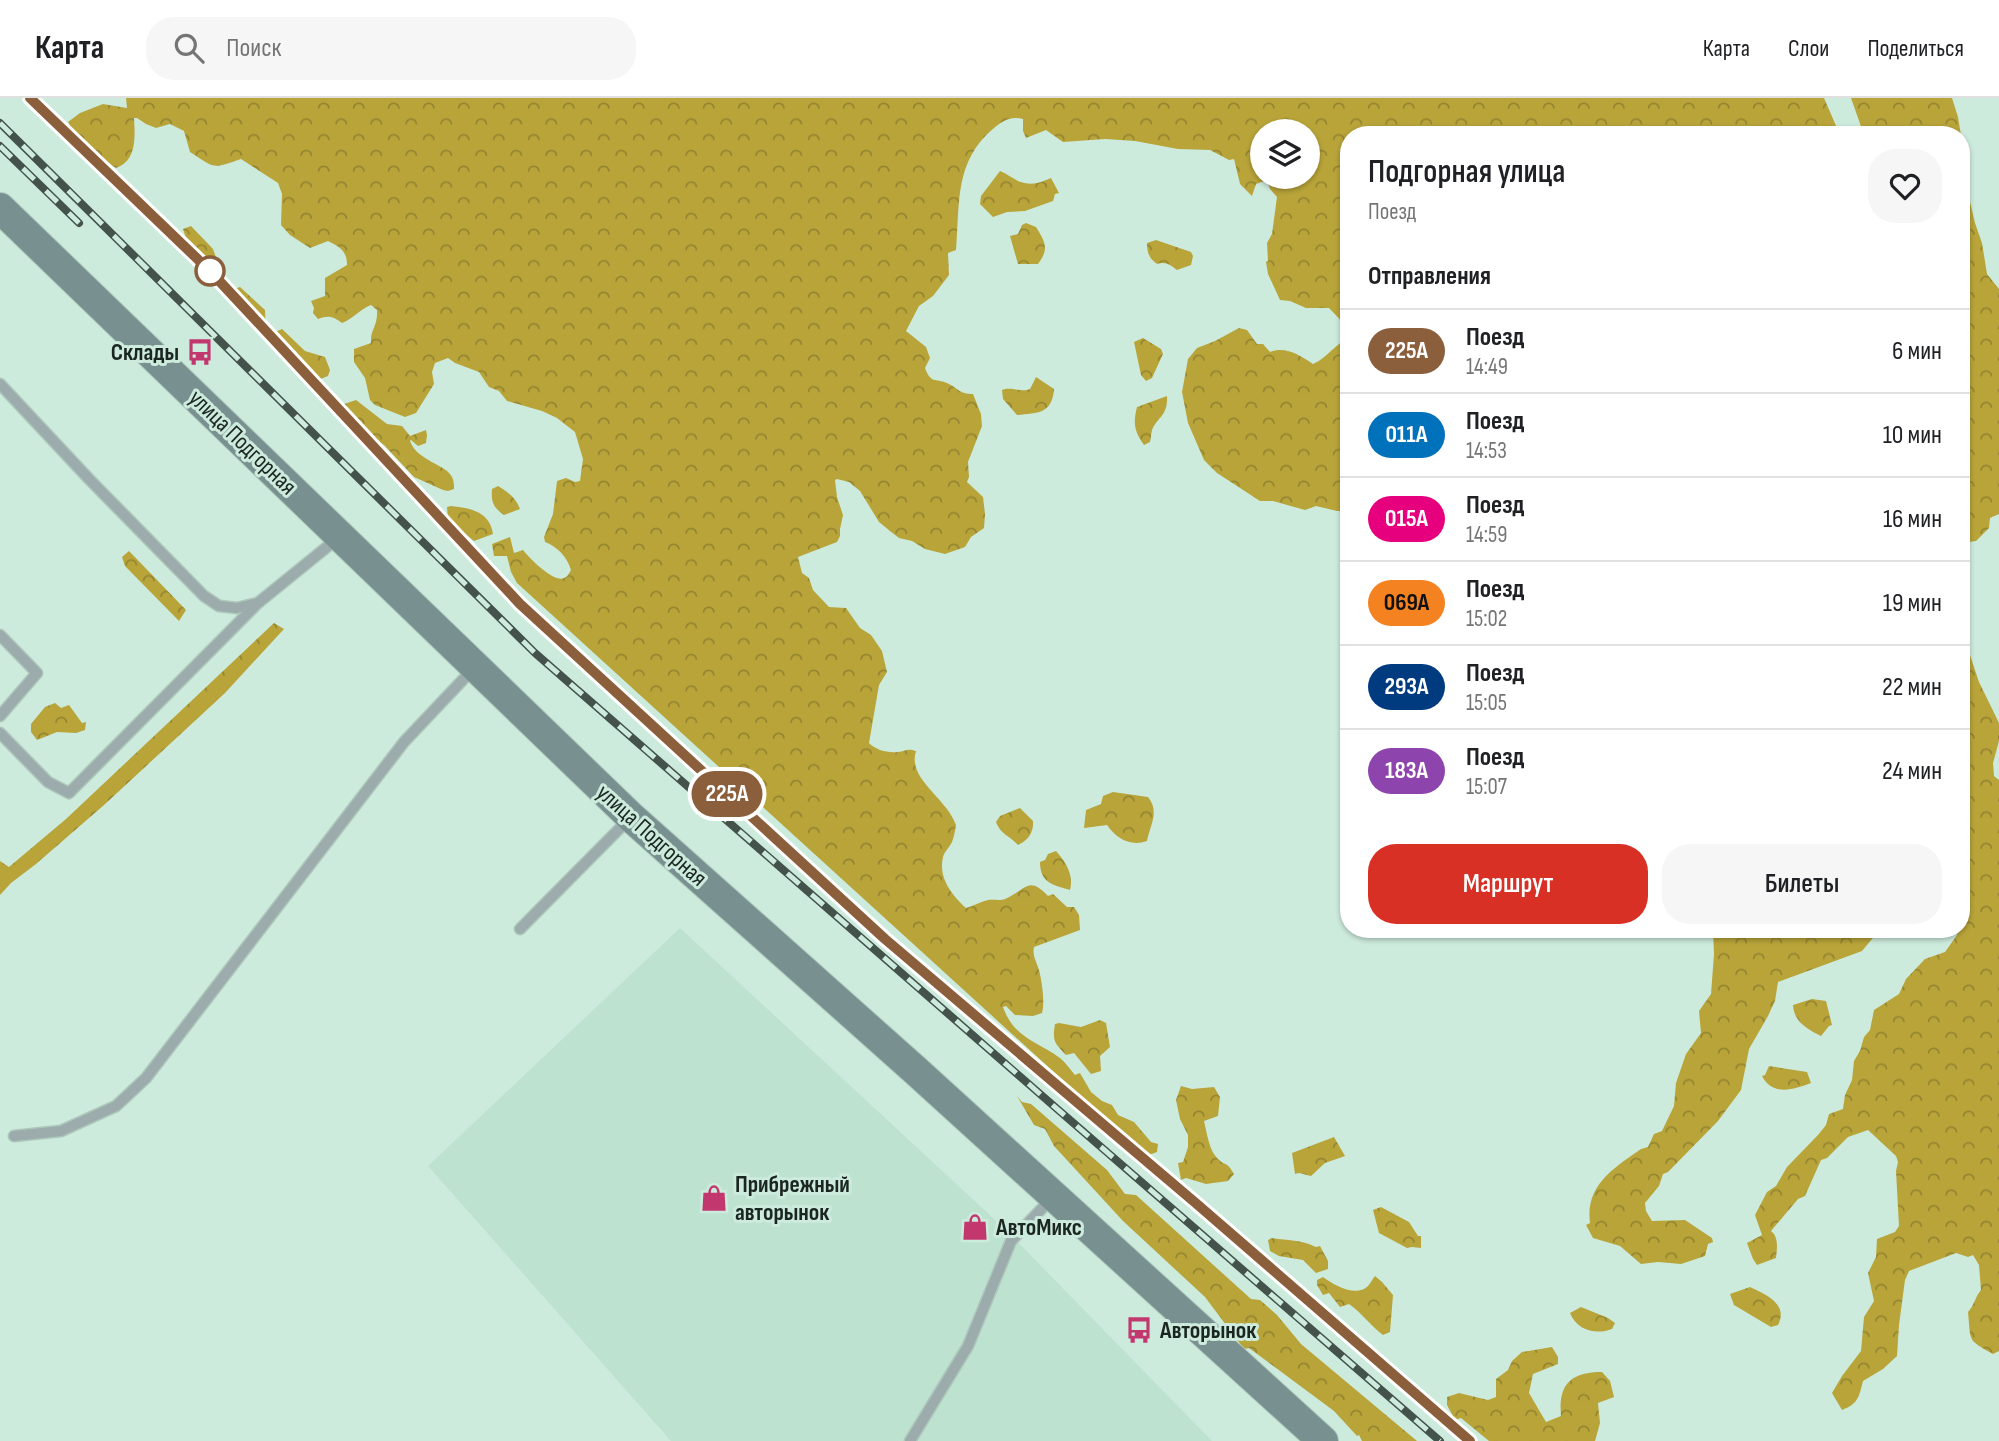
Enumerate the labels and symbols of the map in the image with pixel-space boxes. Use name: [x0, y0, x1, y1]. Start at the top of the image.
unlabelled marker: [195, 256, 225, 286]
bus stop icon: Склады: [185, 337, 215, 367]
place label: Склады: [111, 338, 179, 367]
street label: улица Подгорная: [183, 384, 303, 501]
line badge: 225А: [678, 771, 776, 817]
street label: улица Подгорная: [590, 778, 713, 893]
place label: Прибрежный авторынок: [735, 1170, 850, 1227]
shop icon: Прибрежный авторынок: [699, 1183, 729, 1213]
shop icon: АвтоМикс: [960, 1212, 990, 1242]
place label: АвтоМикс: [995, 1213, 1082, 1242]
bus stop icon: Авторынок: [1124, 1315, 1154, 1345]
place label: Авторынок: [1159, 1316, 1257, 1345]

